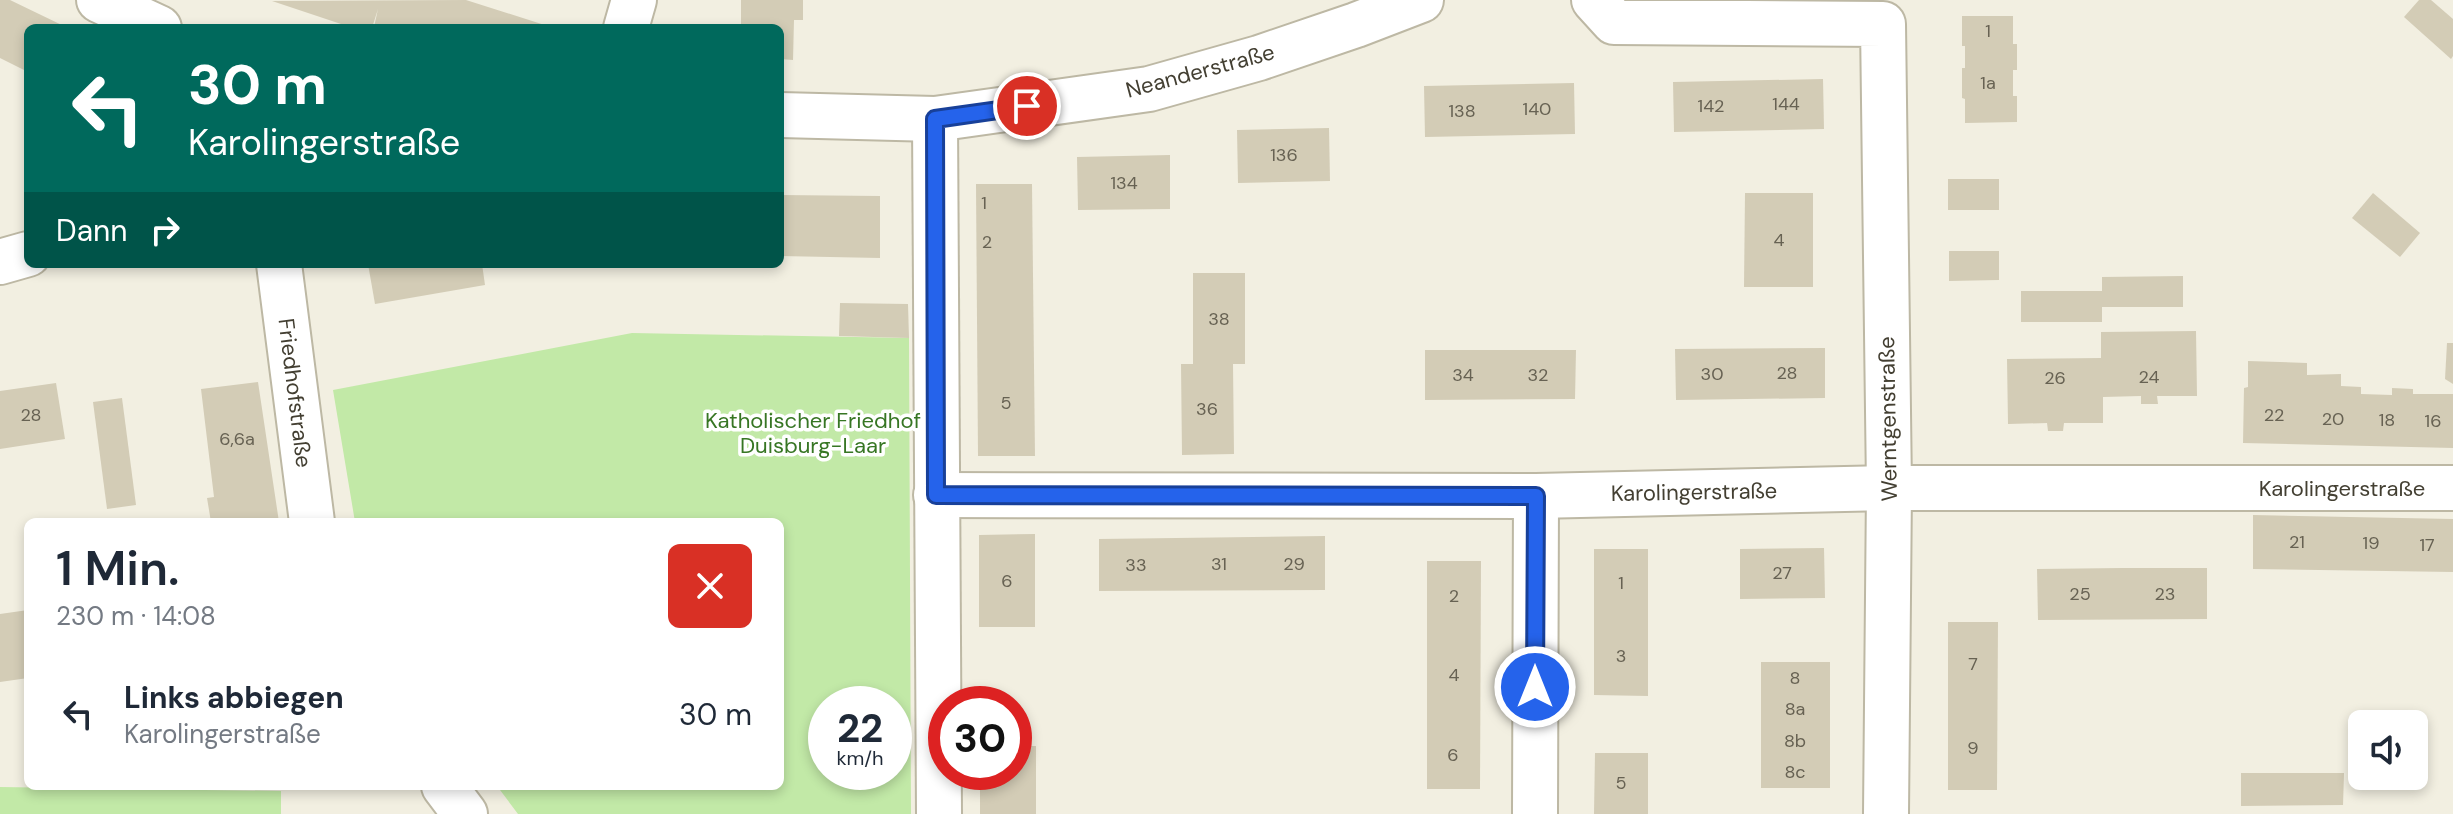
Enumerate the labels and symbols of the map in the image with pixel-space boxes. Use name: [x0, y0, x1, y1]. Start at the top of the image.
house number: 1: [1985, 19, 1991, 43]
street label: Neanderstraße: [1122, 37, 1278, 105]
house number: 1a: [1980, 71, 1996, 95]
pin: [993, 72, 1061, 140]
house number: 144: [1772, 92, 1800, 116]
house number: 142: [1698, 94, 1724, 118]
house number: 140: [1523, 97, 1551, 121]
house number: 138: [1448, 99, 1476, 123]
house number: 136: [1270, 143, 1298, 167]
house number: 134: [1110, 171, 1138, 195]
house number: 1: [981, 191, 987, 215]
house number: 4: [1774, 228, 1785, 252]
house number: 2: [982, 230, 992, 254]
house number: 38: [1208, 307, 1230, 331]
street label: Friedhofstraße: [271, 317, 319, 469]
street label: Werntgenstraße: [1872, 336, 1904, 502]
house number: 28: [1776, 361, 1798, 385]
house number: 30: [1701, 362, 1723, 386]
house number: 34: [1452, 363, 1474, 387]
house number: 32: [1527, 363, 1549, 387]
house number: 24: [2139, 365, 2160, 389]
house number: 26: [2044, 366, 2066, 390]
house number: 5: [1001, 391, 1011, 415]
house number: 36: [1196, 397, 1218, 421]
house number: 28: [20, 403, 42, 427]
house number: 22: [2264, 403, 2284, 427]
park label: Katholischer Friedhof Duisburg-Laar: [705, 406, 921, 460]
house number: 20: [2322, 407, 2344, 431]
house number: 18: [2379, 408, 2395, 432]
house number: 16: [2425, 409, 2441, 433]
house number: 6,6a: [219, 427, 255, 451]
street label: Karolingerstraße: [2259, 474, 2425, 503]
street label: Karolingerstraße: [1611, 476, 1777, 508]
house number: 21: [2289, 530, 2305, 554]
house number: 19: [2363, 531, 2379, 555]
house number: 17: [2419, 533, 2435, 557]
house number: 31: [1211, 552, 1227, 576]
house number: 29: [1283, 552, 1305, 576]
house number: 33: [1125, 553, 1147, 577]
house number: 27: [1772, 561, 1792, 585]
house number: 6: [1001, 569, 1013, 593]
house number: 1: [1618, 571, 1624, 595]
house number: 25: [2069, 582, 2091, 606]
house number: 23: [2154, 582, 2176, 606]
house number: 2: [1449, 584, 1459, 608]
house number: 3: [1616, 644, 1626, 668]
position arrow: [1493, 645, 1577, 729]
house number: 7: [1968, 652, 1978, 676]
house number: 4: [1449, 663, 1460, 687]
house number: 8: [1790, 666, 1800, 690]
speed limit sign: 30: [928, 686, 1032, 790]
house number: 8a: [1785, 697, 1805, 721]
house number: 8b: [1784, 729, 1806, 753]
house number: 9: [1967, 736, 1979, 760]
house number: 6: [1447, 743, 1459, 767]
house number: 8c: [1784, 760, 1806, 784]
house number: 5: [1616, 771, 1626, 795]

